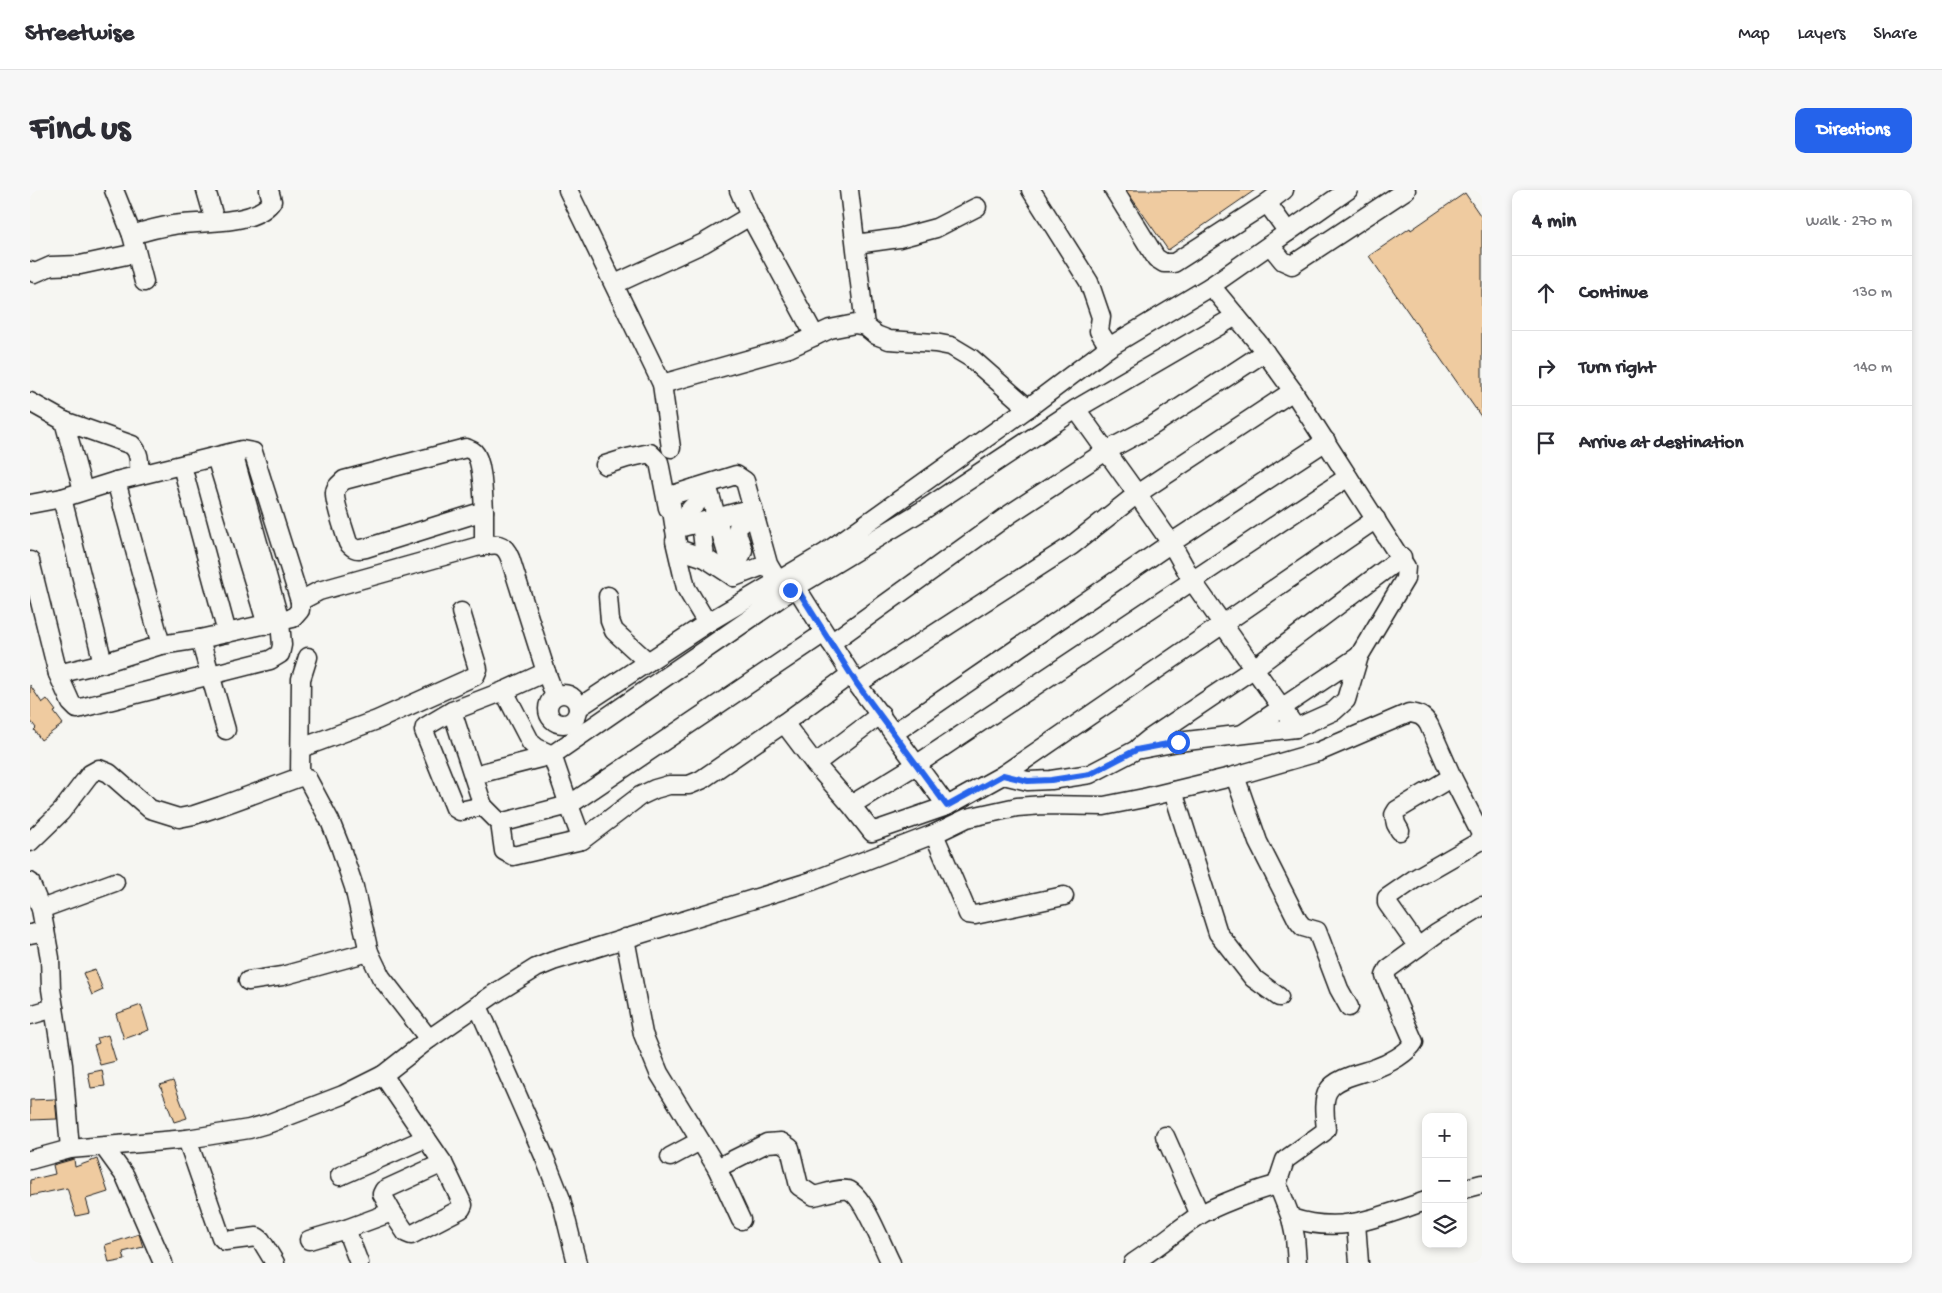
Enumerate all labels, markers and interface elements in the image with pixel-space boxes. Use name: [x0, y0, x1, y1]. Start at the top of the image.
text: Streetwise: [25, 20, 134, 49]
text: Map: [1738, 24, 1770, 45]
text: Layers: [1798, 24, 1845, 45]
text: Share: [1873, 24, 1917, 45]
button: Directions: [1795, 108, 1912, 153]
text: Find us: [30, 110, 130, 151]
text: 4 min: [1532, 210, 1576, 235]
text: Walk · 270 m: [1806, 213, 1892, 232]
icon: ahead: [1532, 279, 1560, 307]
text: Continue: [1579, 282, 1648, 305]
text: 130 m: [1853, 284, 1892, 303]
icon: right: [1532, 354, 1560, 382]
text: Turn right: [1579, 357, 1655, 380]
text: 140 m: [1854, 359, 1892, 378]
icon: arrive: [1532, 429, 1560, 457]
text: Arrive at destination: [1579, 432, 1743, 455]
route end: [779, 579, 802, 602]
route start: [1167, 731, 1190, 754]
map controls: [1422, 1113, 1467, 1248]
button: +: [1422, 1113, 1467, 1158]
button: −: [1422, 1158, 1467, 1203]
button: layers: [1422, 1203, 1467, 1248]

